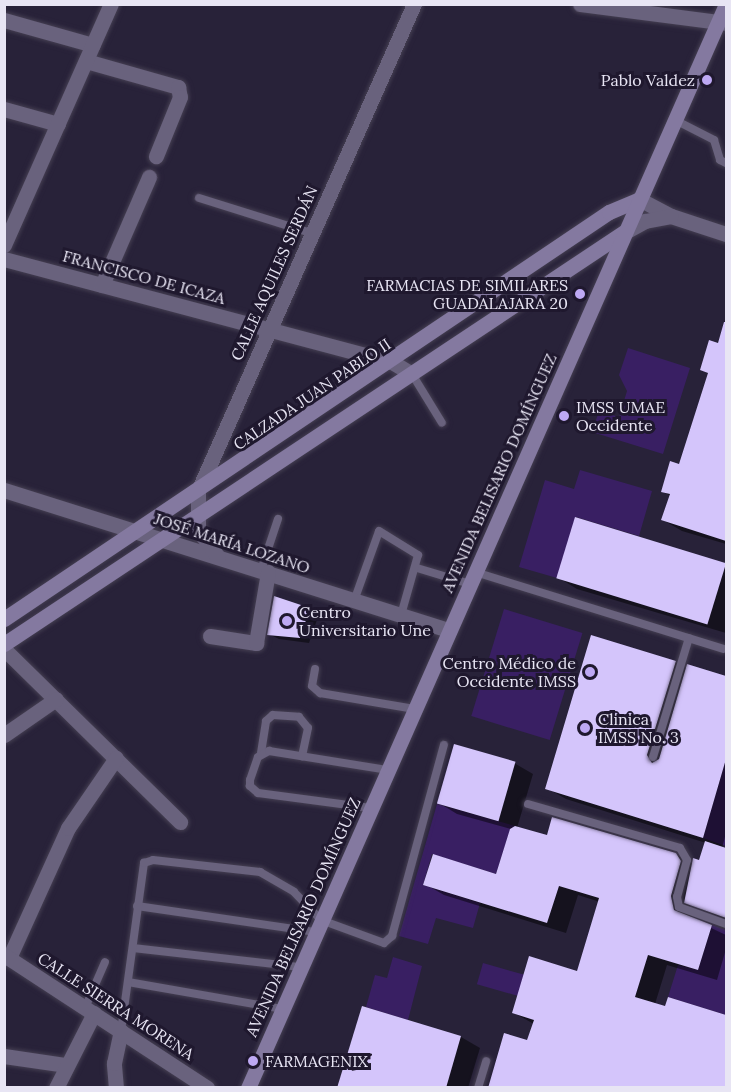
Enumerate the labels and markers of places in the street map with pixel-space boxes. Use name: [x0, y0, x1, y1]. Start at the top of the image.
place label: Pablo Valdez: [601, 70, 695, 90]
marker: Pablo Valdez: [700, 73, 714, 87]
place label: FARMACIAS DE SIMILARES GUADALAJARA 20: [366, 275, 568, 313]
marker: FARMACIAS DE SIMILARES GUADALAJARA 20: [573, 287, 587, 301]
place label: IMSS UMAE Occidente: [576, 397, 665, 435]
marker: IMSS UMAE Occidente: [557, 409, 571, 423]
place label: Centro Universitario Une: [299, 602, 431, 640]
marker: Centro Universitario Une: [280, 614, 294, 628]
place label: Centro Médico de Occidente IMSS: [443, 653, 576, 691]
marker: Centro Médico de Occidente IMSS: [581, 663, 599, 681]
place label: Clinica IMSS No. 3: [598, 709, 679, 747]
marker: Clinica IMSS No. 3: [576, 719, 594, 737]
place label: FARMAGENIX: [265, 1051, 368, 1071]
marker: FARMAGENIX: [246, 1054, 260, 1068]

